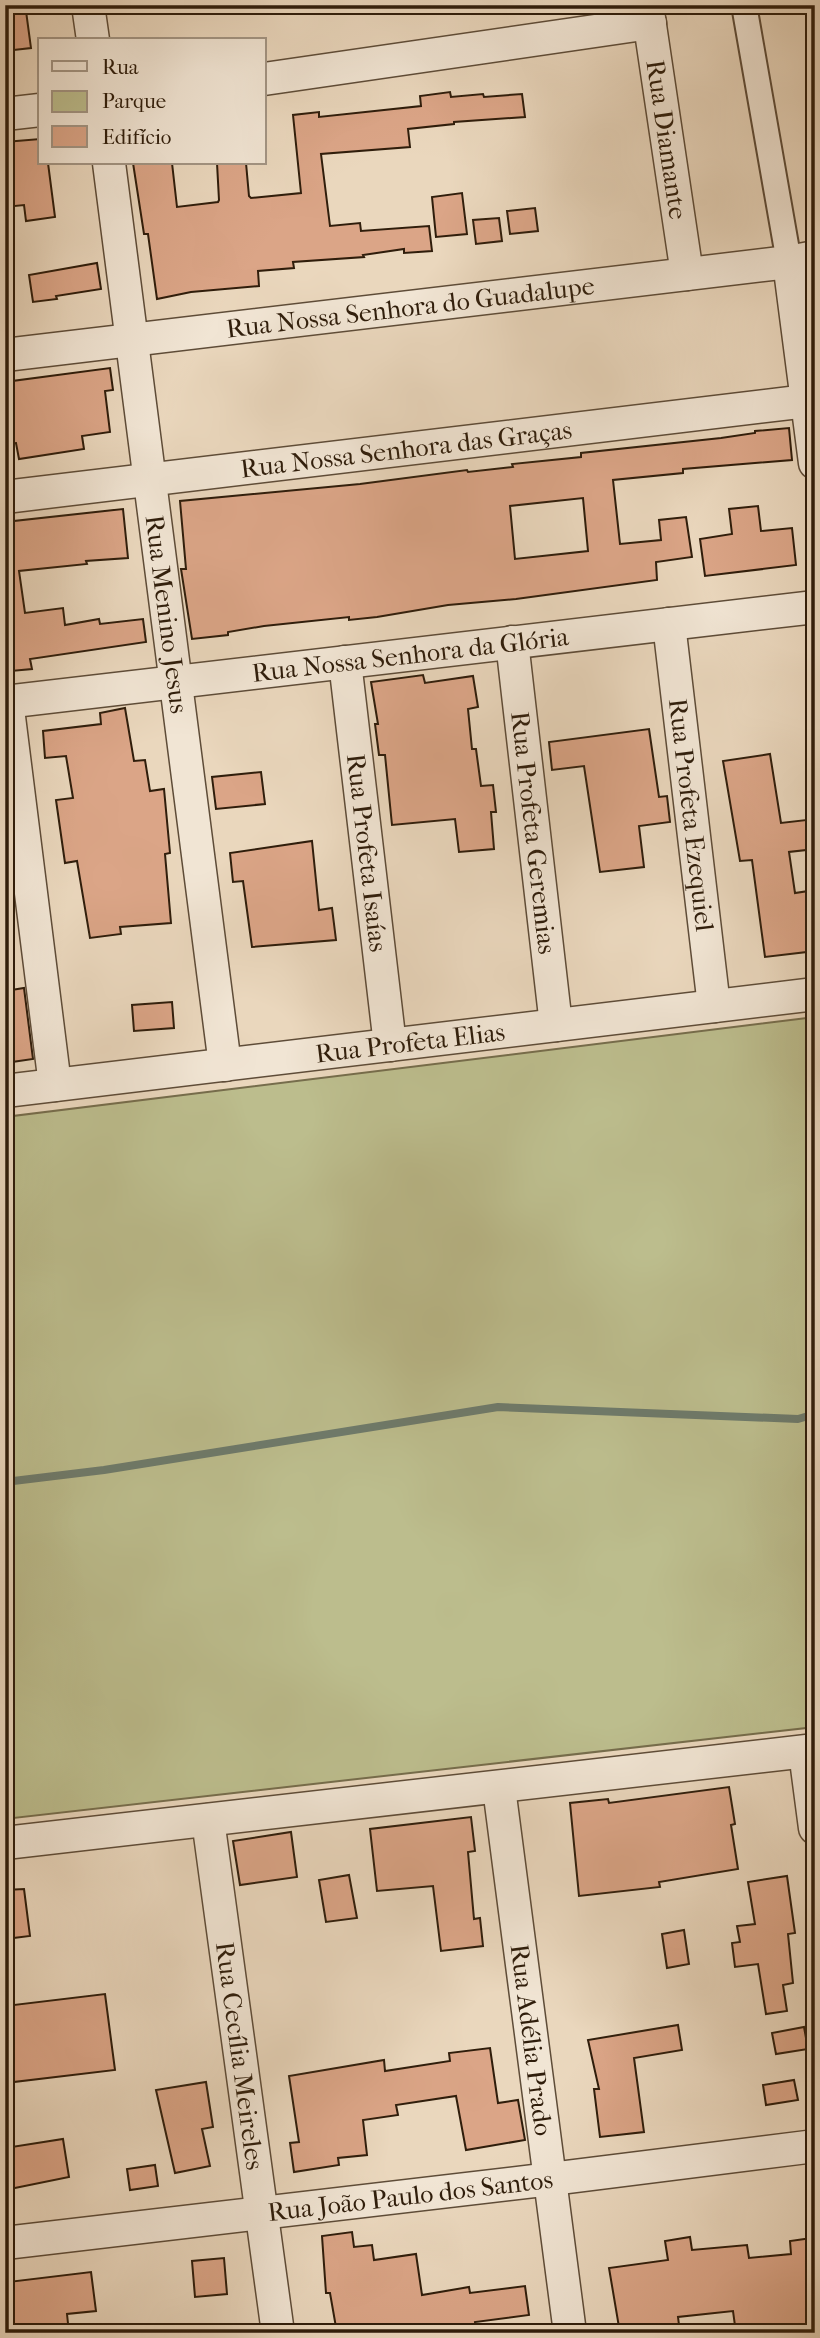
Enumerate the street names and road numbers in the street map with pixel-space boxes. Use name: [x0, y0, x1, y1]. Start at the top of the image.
street label: Rua Diamante: [639, 58, 694, 222]
street label: Rua Nossa Senhora do Guadalupe: [224, 270, 596, 345]
street label: Rua Nossa Senhora das Graças: [239, 414, 574, 485]
street label: Rua Menino Jesus: [138, 513, 195, 715]
street label: Rua Nossa Senhora da Glória: [250, 621, 571, 689]
street label: Rua Profeta Ezequiel: [662, 697, 720, 933]
street label: Rua Profeta Geremias: [504, 710, 563, 956]
street label: Rua Profeta Isaías: [340, 752, 394, 954]
street label: Rua Profeta Elias: [314, 1016, 507, 1070]
street label: Rua Cecília Meireles: [209, 1940, 271, 2172]
street label: Rua Adélia Prado: [503, 1942, 559, 2138]
street label: Rua João Paulo dos Santos: [266, 2164, 555, 2228]

